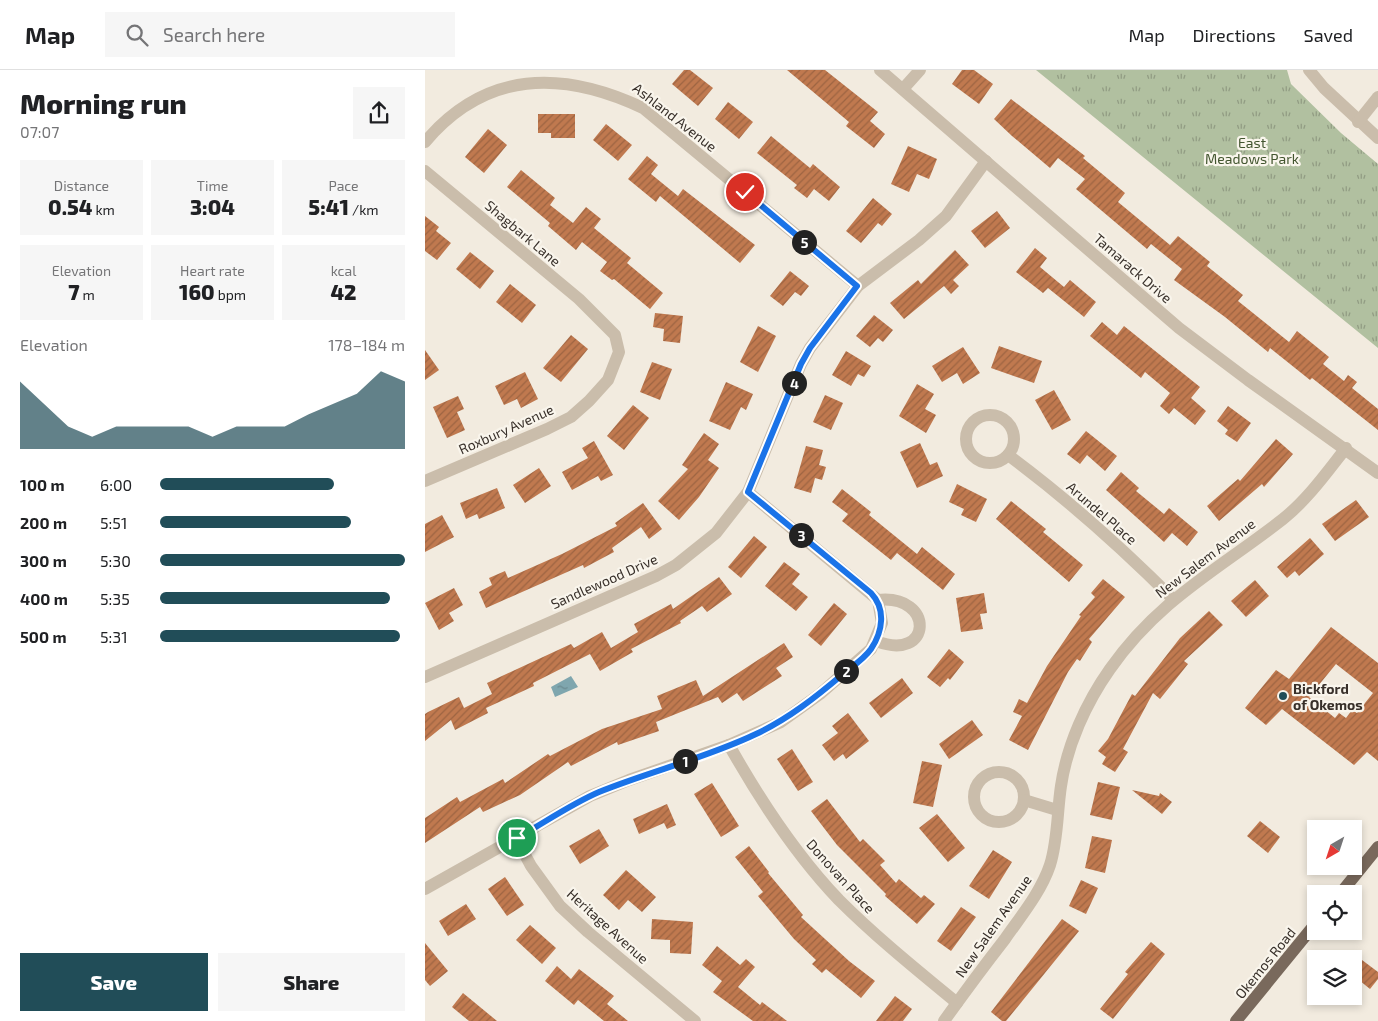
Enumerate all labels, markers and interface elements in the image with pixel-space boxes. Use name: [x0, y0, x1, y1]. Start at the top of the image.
search box: [105, 12, 455, 57]
text: Map: [25, 20, 75, 49]
icon: search: [123, 21, 151, 49]
text: Search here: [163, 23, 265, 46]
text: Map: [1128, 24, 1165, 46]
text: Directions: [1193, 24, 1276, 46]
text: Saved: [1304, 24, 1353, 46]
street label: Ashland Avenue: [630, 79, 720, 155]
text: Morning run: [20, 86, 187, 120]
button: share: [353, 87, 405, 139]
text: 07:07: [20, 122, 59, 141]
park label: East Meadows Park: [1205, 134, 1299, 167]
pin: [724, 171, 766, 213]
text: Distance: [54, 177, 109, 194]
text: Time: [197, 177, 228, 194]
text: Pace: [328, 177, 359, 194]
icon: check: [731, 178, 759, 206]
text: 0.54: [48, 194, 92, 219]
text: 3:04: [190, 194, 235, 219]
text: 5:41: [308, 194, 349, 219]
street label: Shagbark Lane: [482, 196, 564, 270]
text: km: [92, 201, 115, 218]
text: /km: [349, 201, 379, 218]
street label: Tamarack Drive: [1090, 229, 1176, 307]
pin: 5: [791, 230, 817, 254]
text: 5: [801, 234, 808, 251]
text: Elevation: [52, 262, 111, 279]
text: Heart rate: [180, 262, 245, 279]
text: kcal: [331, 262, 356, 279]
text: 7: [68, 279, 79, 304]
text: 160: [179, 279, 215, 304]
text: 42: [330, 279, 357, 304]
text: m: [79, 286, 95, 303]
text: bpm: [215, 286, 246, 303]
text: Elevation: [20, 335, 88, 354]
text: 178–184 m: [328, 335, 405, 354]
pin: 4: [781, 370, 807, 396]
text: 4: [790, 375, 799, 392]
street label: Roxbury Avenue: [456, 400, 556, 458]
text: 100 m: [20, 475, 65, 494]
text: 6:00: [100, 475, 132, 494]
street label: Arundel Place: [1063, 478, 1141, 548]
text: 200 m: [20, 513, 67, 532]
text: 5:51: [100, 513, 127, 532]
street label: New Salem Avenue: [1152, 515, 1258, 601]
pin: 3: [789, 522, 813, 548]
text: 3: [798, 527, 805, 544]
street label: Sandlewood Drive: [548, 550, 660, 612]
text: 300 m: [20, 551, 67, 570]
text: 5:30: [100, 551, 131, 570]
text: 400 m: [20, 589, 68, 608]
text: 5:35: [100, 589, 130, 608]
text: 500 m: [20, 627, 67, 646]
text: 5:31: [100, 627, 128, 646]
pin: 2: [833, 658, 859, 684]
text: 2: [842, 663, 851, 680]
place label: Bickford of Okemos: [1293, 680, 1363, 713]
marker: Bickford of Okemos: [1277, 690, 1289, 702]
pin: 1: [673, 748, 697, 774]
text: 1: [682, 753, 689, 770]
pin: [496, 817, 538, 859]
north arrow: [1307, 820, 1363, 875]
map controls: [1307, 820, 1362, 1005]
icon: arrive: [503, 824, 531, 852]
street label: Donovan Place: [803, 835, 879, 917]
street label: New Salem Avenue: [951, 872, 1035, 980]
street label: Heritage Avenue: [564, 885, 652, 967]
button: locate: [1307, 885, 1362, 940]
street label: Okemos Road: [1231, 924, 1299, 1002]
button: layers: [1307, 950, 1362, 1005]
button: Save: [20, 953, 208, 1011]
button: Share: [218, 953, 405, 1011]

